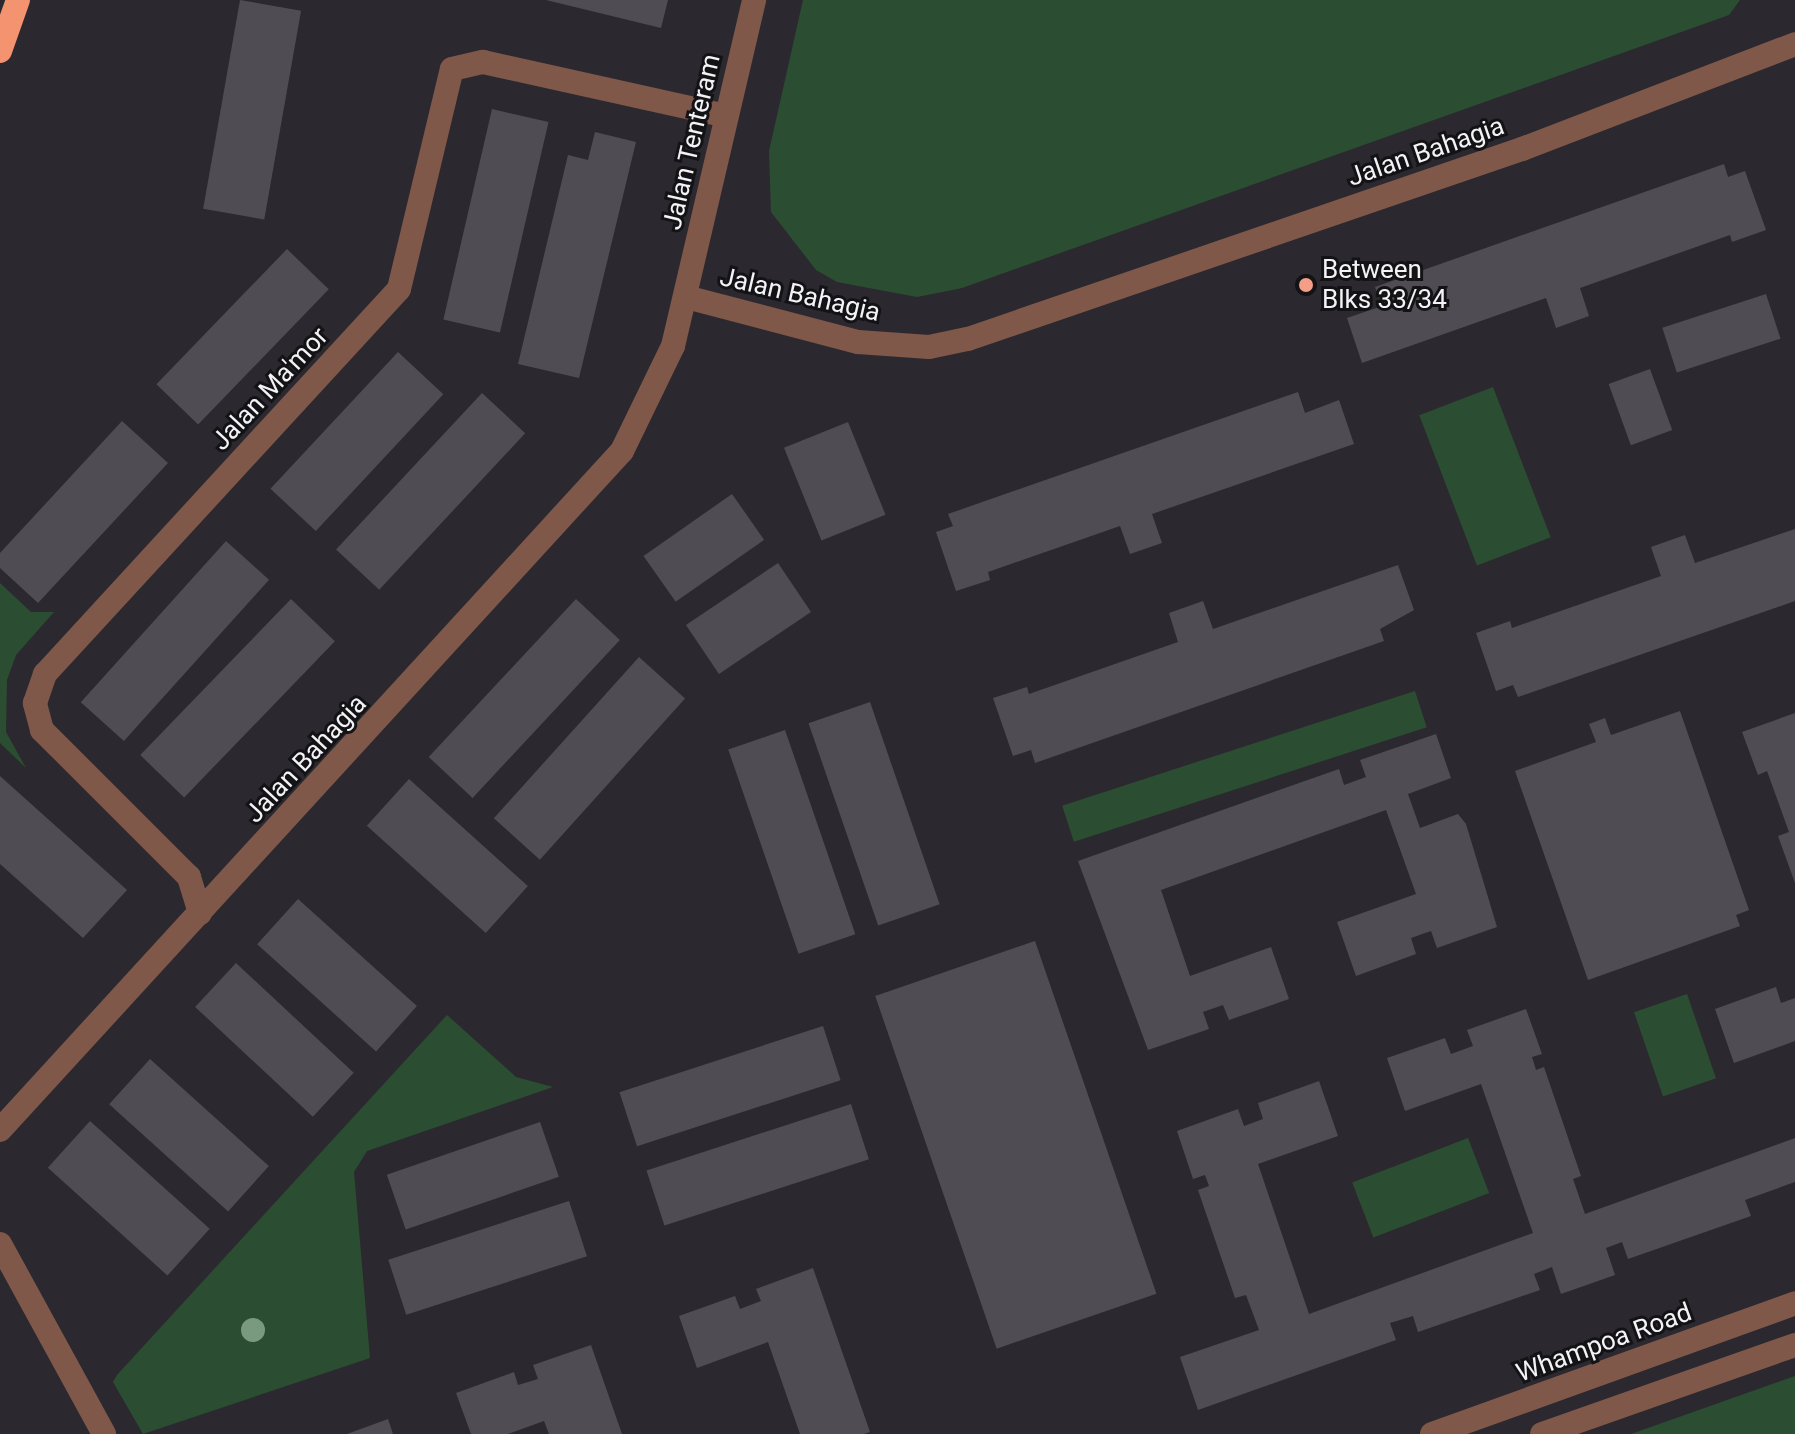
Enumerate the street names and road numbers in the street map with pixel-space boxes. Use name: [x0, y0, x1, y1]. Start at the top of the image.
street label: Jalan Tenteram: [657, 51, 727, 233]
street label: Jalan Bahagia: [1344, 111, 1508, 193]
street label: Jalan Bahagia: [717, 261, 883, 329]
street label: Jalan Ma'mor: [205, 321, 335, 457]
street label: Jalan Bahagia: [239, 689, 373, 829]
street label: Whampoa Road: [1512, 1297, 1696, 1389]

